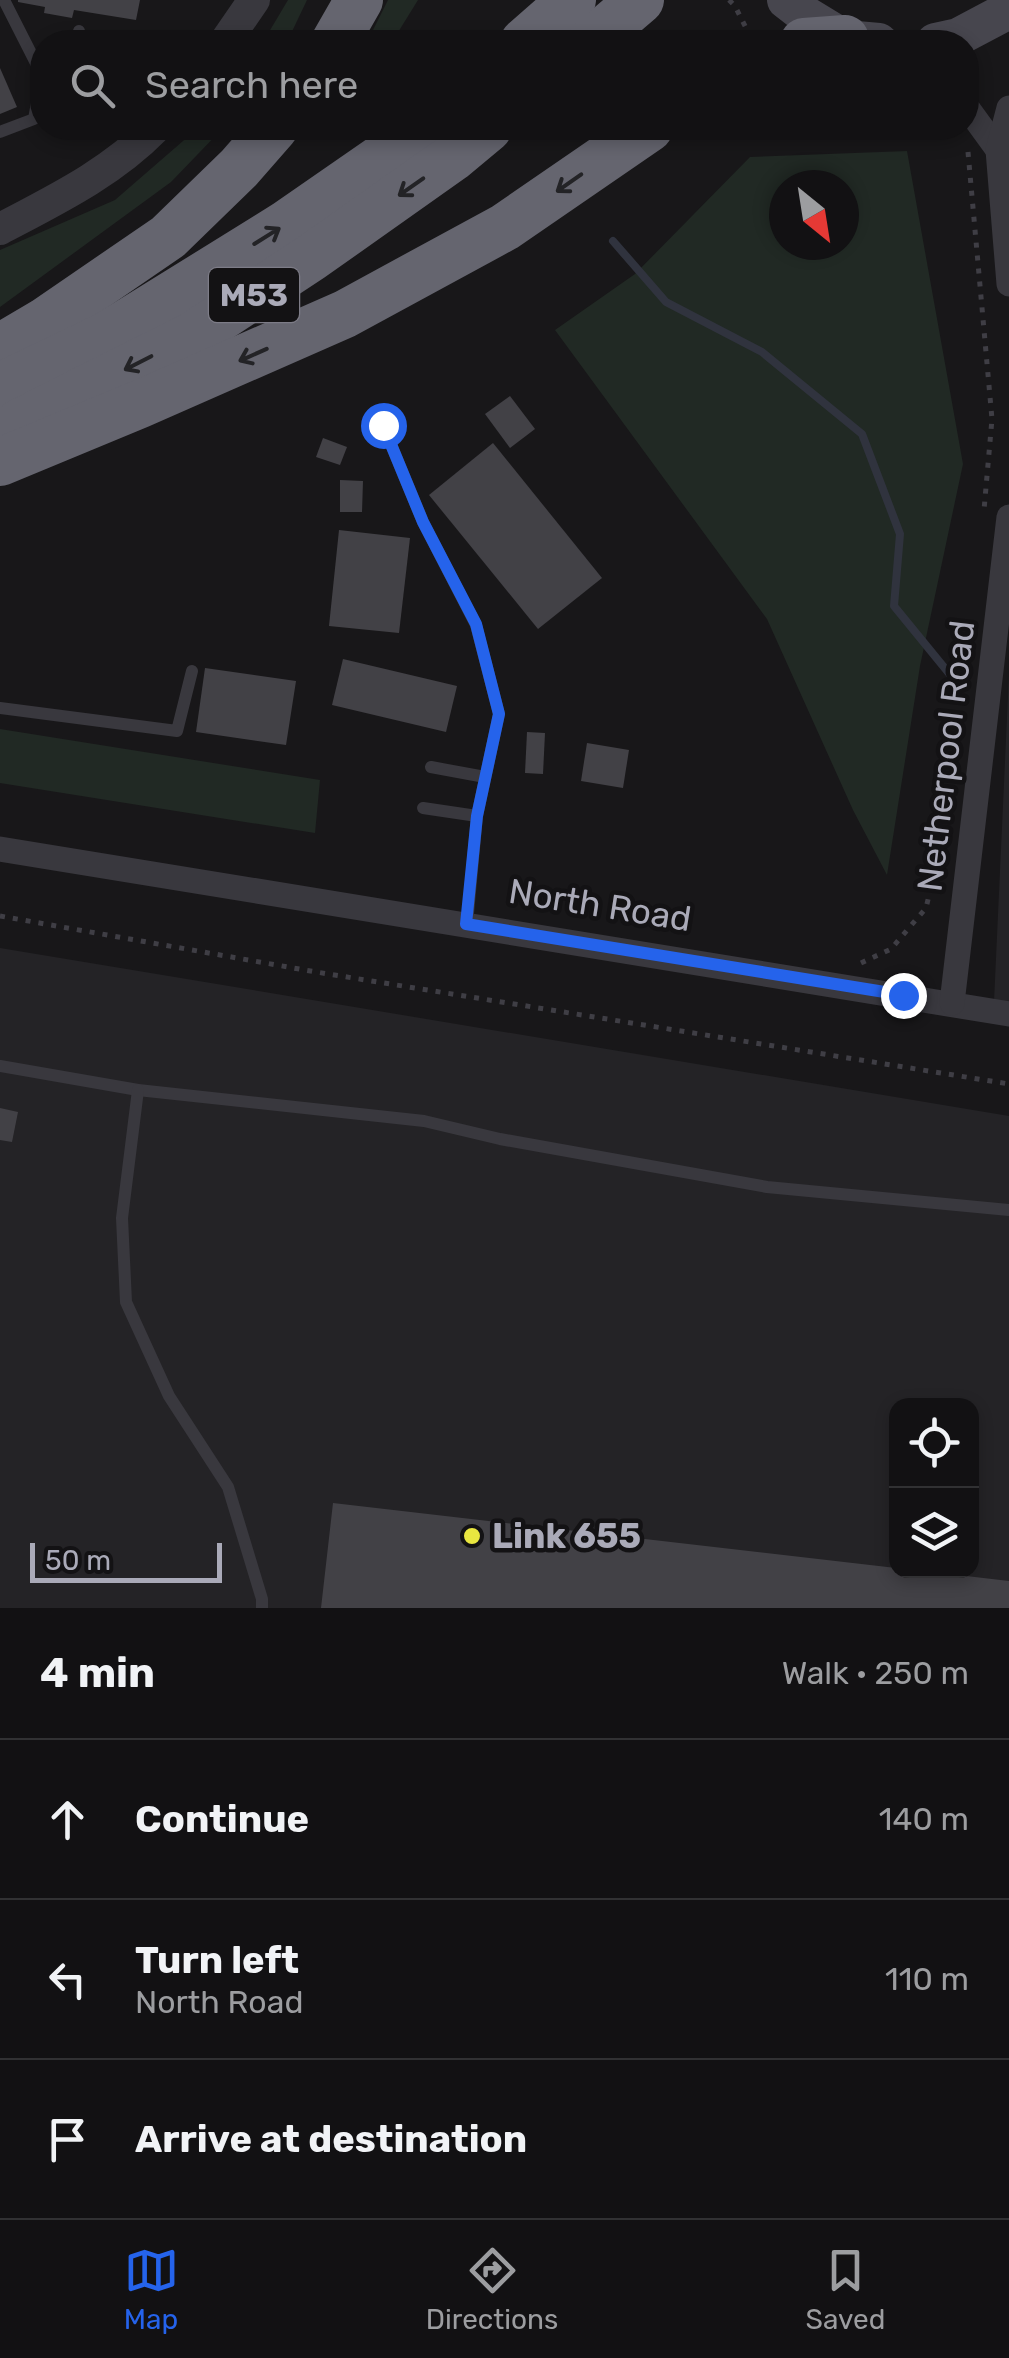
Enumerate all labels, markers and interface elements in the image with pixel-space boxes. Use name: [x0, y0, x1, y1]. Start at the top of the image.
search box: [30, 30, 979, 140]
icon: search: [65, 58, 120, 113]
text: Search here: [145, 62, 358, 108]
north arrow: [769, 170, 859, 260]
one-way arrow: [556, 172, 583, 193]
one-way arrow: [398, 176, 425, 197]
one-way arrow: [253, 226, 281, 246]
road number: M53: [209, 268, 299, 322]
one-way arrow: [239, 347, 269, 365]
one-way arrow: [124, 354, 154, 373]
route start: [361, 403, 407, 449]
street label: Netherpool Road: [909, 618, 983, 894]
street label: North Road: [506, 870, 694, 940]
route end: [881, 973, 927, 1019]
map controls: [889, 1398, 979, 1578]
button: locate: [889, 1398, 979, 1488]
button: layers: [889, 1488, 979, 1578]
place label: Link 655: [492, 1515, 641, 1557]
marker: Link 655: [461, 1525, 483, 1547]
scale bar: [30, 1538, 222, 1582]
text: 50 m: [45, 1544, 111, 1577]
text: 4 min: [40, 1648, 155, 1698]
text: Walk · 250 m: [782, 1654, 969, 1692]
icon: ahead: [40, 1792, 95, 1847]
text: Continue: [135, 1796, 309, 1842]
text: 140 m: [879, 1800, 969, 1838]
text: Turn left: [135, 1937, 299, 1983]
icon: left: [40, 1952, 95, 2007]
text: 110 m: [885, 1960, 969, 1998]
text: North Road: [135, 1983, 303, 2021]
icon: arrive: [40, 2112, 95, 2167]
text: Arrive at destination: [135, 2116, 527, 2162]
tab: Map: [124, 2243, 179, 2336]
tab: Directions: [426, 2243, 558, 2336]
tab: Saved: [805, 2243, 885, 2336]

